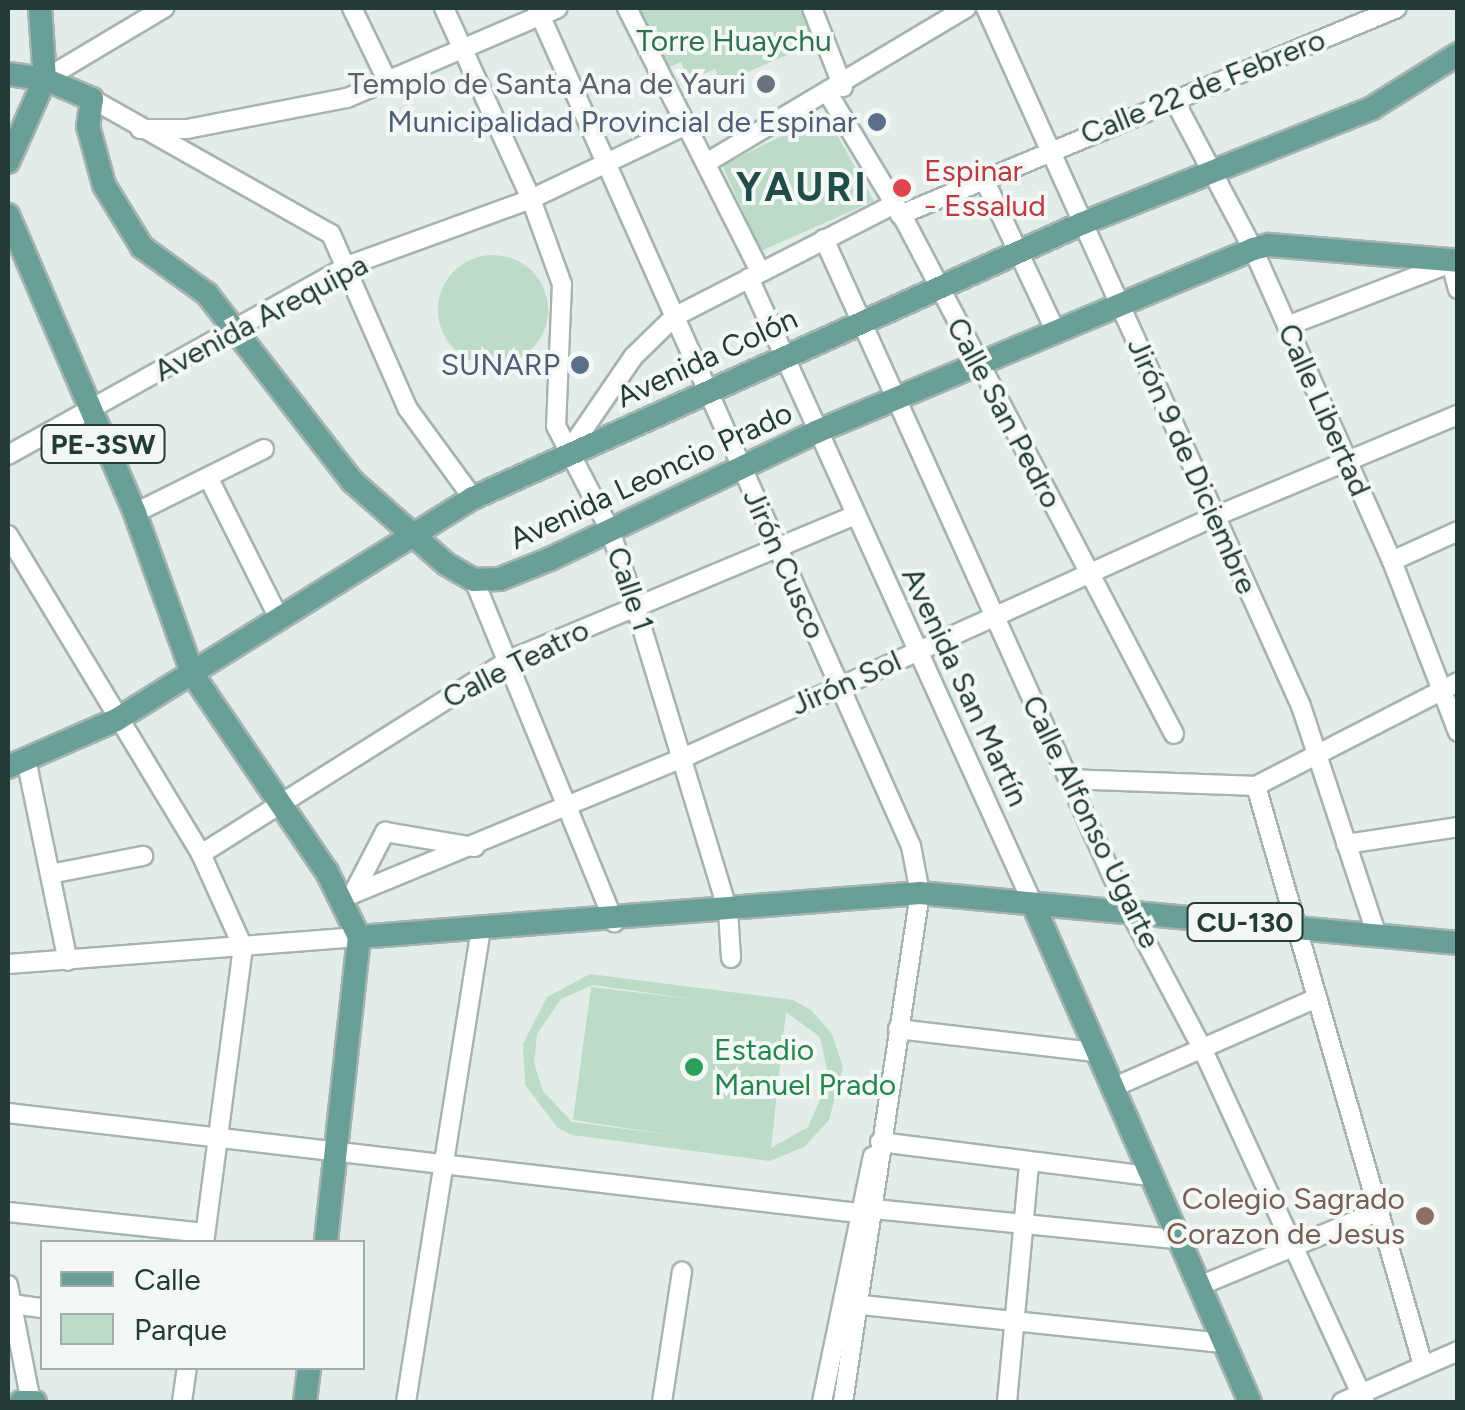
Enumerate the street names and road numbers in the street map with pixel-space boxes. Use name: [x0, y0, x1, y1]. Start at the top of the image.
street label: Calle 22 de Febrero: [1076, 22, 1330, 152]
street label: Avenida Arequipa: [148, 247, 374, 389]
street label: Avenida Colón: [611, 300, 803, 416]
street label: Calle San Pedro: [939, 312, 1069, 514]
street label: Calle Libertad: [1270, 318, 1378, 502]
street label: Jirón 9 de Diciembre: [1119, 332, 1265, 600]
street label: Avenida Leoncio Prado: [504, 395, 798, 557]
road number: PE-3SW: [41, 421, 166, 467]
street label: Jirón Cusco: [735, 484, 833, 644]
street label: Calle 1: [599, 542, 661, 636]
street label: Avenida San Martín: [894, 562, 1036, 812]
street label: Calle Teatro: [437, 612, 595, 716]
street label: Jirón Sol: [785, 643, 907, 723]
street label: Calle Alfonso Ugarte: [1014, 690, 1168, 954]
road number: CU-130: [1185, 899, 1305, 945]

